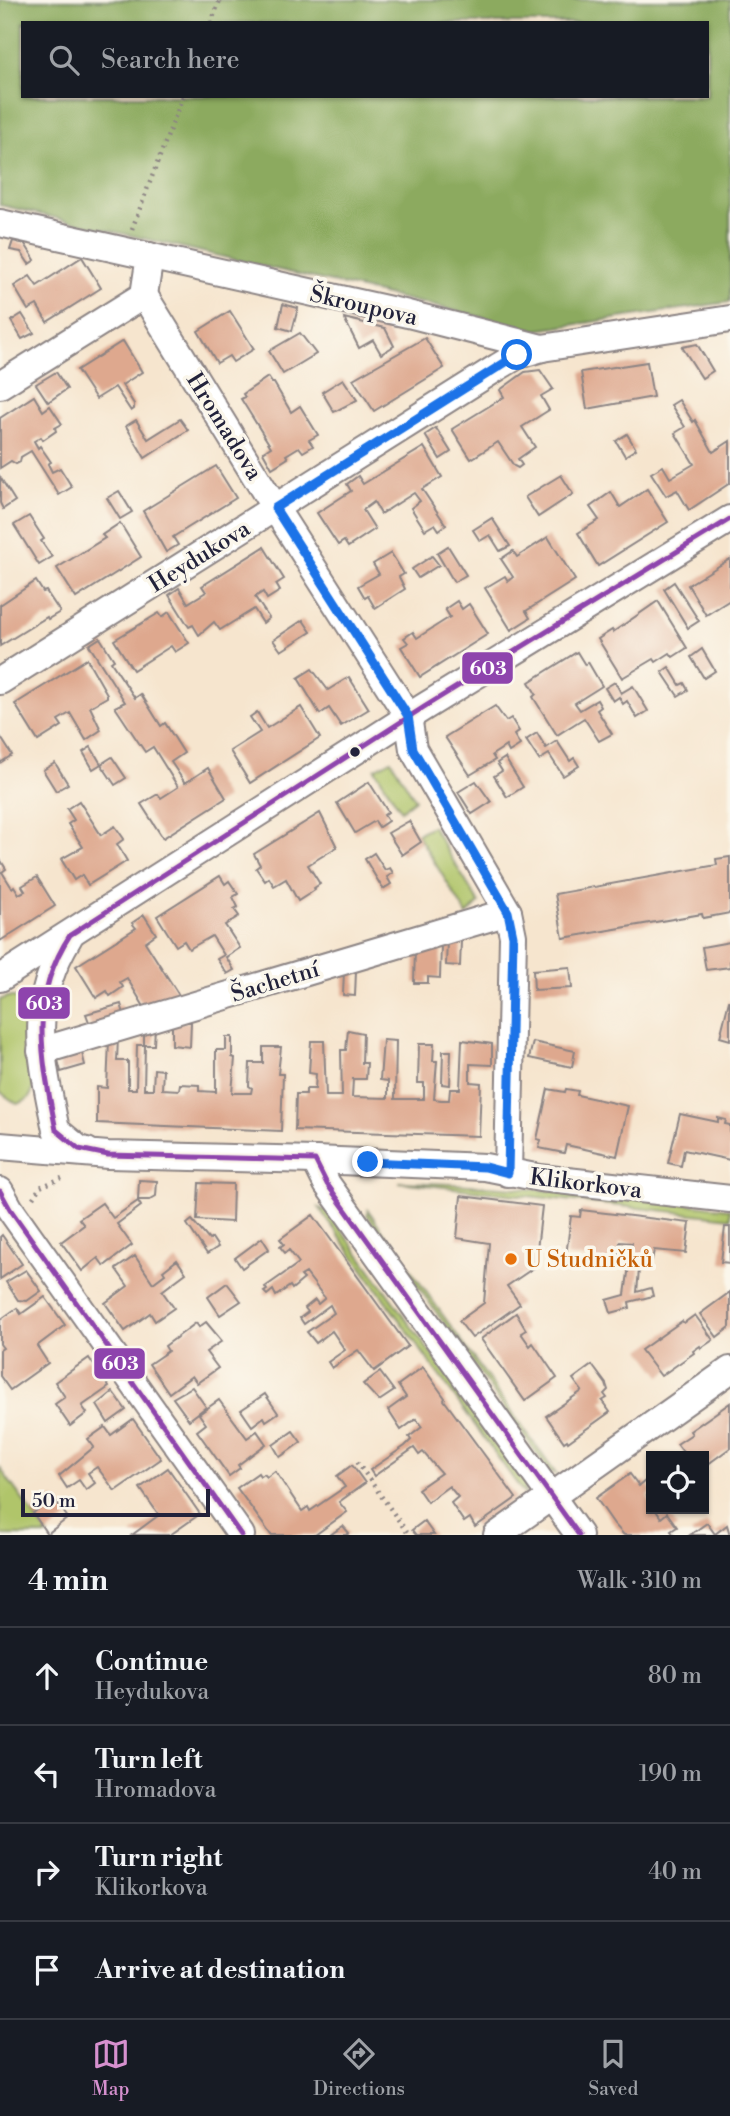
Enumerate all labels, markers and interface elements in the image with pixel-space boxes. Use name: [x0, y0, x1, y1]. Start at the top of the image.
search box: [21, 21, 709, 98]
icon: search: [45, 41, 83, 79]
text: Search here: [101, 44, 240, 76]
street label: Škroupova: [307, 277, 421, 332]
route start: [501, 339, 532, 370]
street label: Hromadova: [180, 368, 268, 486]
street label: Heydukova: [144, 515, 256, 599]
line badge: 603: [461, 651, 514, 685]
text: 603: [469, 657, 507, 681]
unlabelled marker: [348, 745, 362, 759]
street label: Šachetní: [227, 952, 324, 1009]
line badge: 603: [17, 986, 71, 1020]
text: 603: [25, 992, 63, 1016]
route end: [352, 1146, 383, 1177]
street label: Klikorkova: [528, 1163, 644, 1205]
place label: U Studničků: [525, 1246, 653, 1274]
marker: U Studničků: [503, 1251, 519, 1267]
line badge: 603: [93, 1347, 146, 1380]
text: 603: [101, 1352, 139, 1376]
map controls: [646, 1451, 709, 1514]
button: locate: [646, 1451, 709, 1514]
scale bar: [21, 1486, 210, 1518]
text: 50 m: [32, 1489, 76, 1513]
text: 4 min: [28, 1562, 108, 1600]
text: Walk · 310 m: [577, 1567, 702, 1595]
text: Continue: [95, 1646, 208, 1678]
icon: ahead: [28, 1657, 66, 1695]
text: 80 m: [648, 1662, 702, 1690]
text: Heydukova: [95, 1678, 209, 1706]
text: Turn left: [95, 1744, 203, 1776]
icon: left: [28, 1755, 66, 1793]
text: 190 m: [639, 1760, 702, 1788]
text: Hromadova: [95, 1776, 216, 1804]
text: Turn right: [95, 1842, 223, 1874]
icon: right: [28, 1853, 66, 1891]
text: 40 m: [648, 1858, 702, 1886]
text: Klikorkova: [95, 1874, 208, 1902]
icon: arrive: [28, 1951, 66, 1989]
text: Arrive at destination: [95, 1954, 345, 1986]
tab: Map: [92, 2035, 130, 2101]
tab: Directions: [313, 2035, 405, 2101]
tab: Saved: [588, 2035, 638, 2101]

